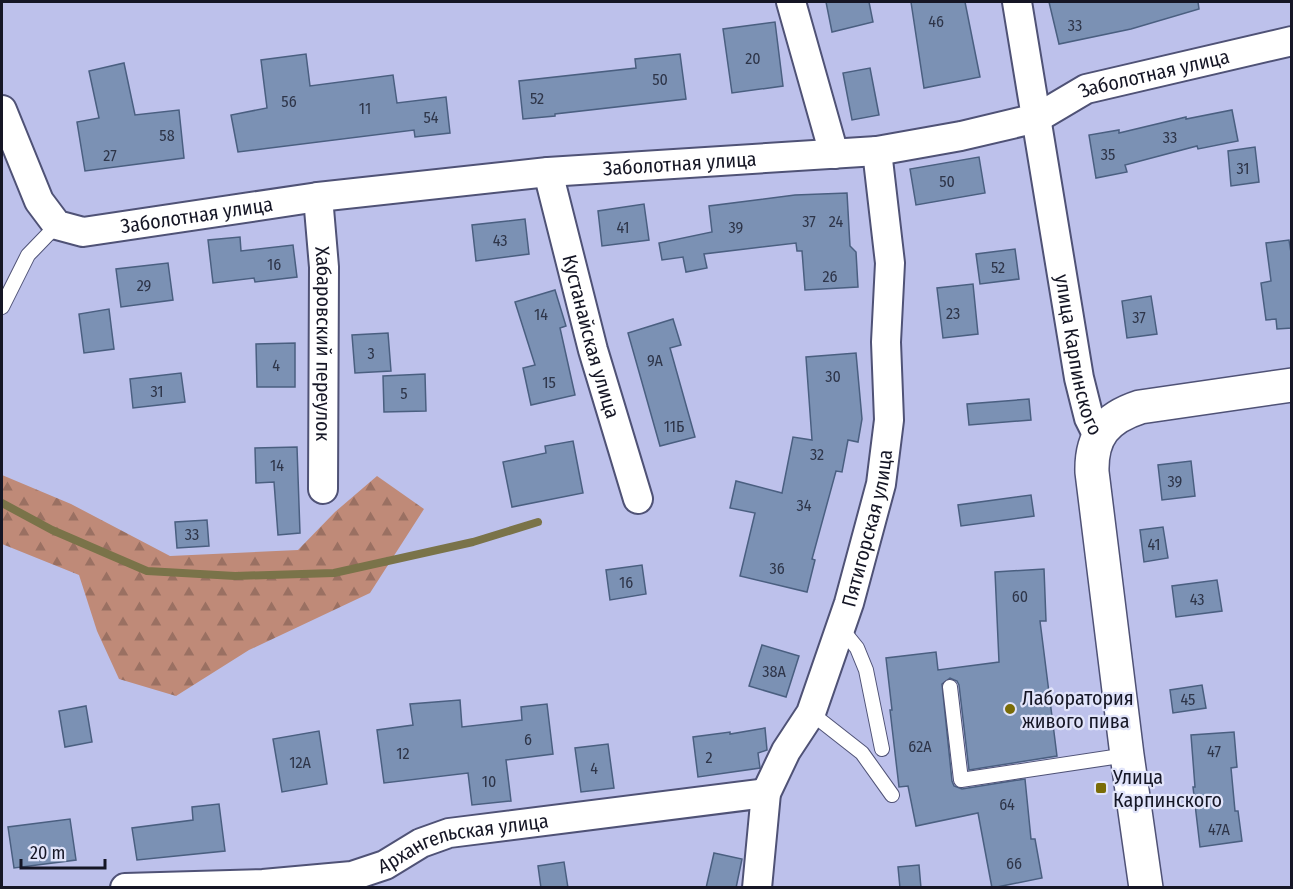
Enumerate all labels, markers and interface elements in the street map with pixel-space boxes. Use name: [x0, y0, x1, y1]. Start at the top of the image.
house number: 46: [928, 12, 944, 31]
house number: 33: [1068, 16, 1082, 35]
street label: Заболотная улица: [1074, 44, 1232, 103]
house number: 20: [745, 49, 761, 68]
house number: 50: [652, 70, 668, 89]
house number: 52: [530, 89, 544, 108]
house number: 56: [281, 92, 297, 111]
house number: 11: [359, 99, 371, 118]
house number: 54: [423, 108, 439, 127]
house number: 58: [159, 126, 175, 145]
house number: 33: [1163, 128, 1177, 147]
house number: 35: [1101, 145, 1115, 164]
house number: 27: [103, 146, 117, 165]
street label: Заболотная улица: [602, 147, 757, 180]
house number: 31: [1236, 159, 1250, 178]
house number: 50: [939, 172, 955, 191]
street label: Заболотная улица: [119, 192, 274, 238]
house number: 37: [802, 212, 816, 231]
house number: 24: [829, 212, 843, 231]
house number: 41: [616, 218, 630, 237]
house number: 39: [729, 218, 744, 237]
house number: 43: [493, 231, 507, 250]
street label: Хабаровский переулок: [310, 245, 336, 442]
street label: Кустанайская улица: [557, 252, 625, 421]
house number: 16: [267, 255, 281, 274]
house number: 52: [991, 258, 1005, 277]
house number: 26: [823, 267, 838, 286]
street label: улица Карпинского: [1050, 272, 1108, 439]
house number: 29: [137, 276, 152, 295]
house number: 23: [946, 304, 960, 323]
house number: 14: [534, 305, 548, 324]
house number: 37: [1132, 308, 1146, 327]
house number: 3: [367, 344, 375, 363]
house number: 9А: [647, 351, 664, 370]
house number: 4: [272, 356, 280, 375]
house number: 30: [825, 367, 841, 386]
house number: 15: [542, 373, 556, 392]
house number: 31: [150, 382, 164, 401]
house number: 5: [400, 384, 408, 403]
house number: 11Б: [664, 417, 684, 436]
house number: 32: [810, 445, 824, 464]
street label: Пятигорская улица: [836, 448, 897, 610]
house number: 14: [270, 456, 284, 475]
house number: 39: [1168, 472, 1183, 491]
house number: 34: [797, 496, 812, 515]
house number: 33: [185, 525, 199, 544]
house number: 41: [1147, 535, 1161, 554]
house number: 36: [769, 559, 785, 578]
house number: 16: [619, 573, 633, 592]
house number: 60: [1012, 587, 1028, 606]
house number: 43: [1190, 590, 1204, 609]
house number: 38А: [762, 662, 786, 681]
place label: Лаборатория живого пива: [1022, 686, 1134, 733]
house number: 45: [1181, 690, 1195, 709]
marker: Лаборатория живого пива: [1003, 702, 1017, 716]
house number: 6: [524, 730, 532, 749]
house number: 62А: [908, 737, 932, 756]
house number: 47: [1207, 742, 1221, 761]
house number: 12: [396, 744, 410, 763]
house number: 2: [705, 748, 713, 767]
house number: 12А: [289, 753, 311, 772]
house number: 4: [590, 759, 598, 778]
place label: Улица Карпинского: [1112, 765, 1222, 812]
house number: 10: [482, 772, 496, 791]
marker: Улица Карпинского: [1094, 781, 1108, 795]
house number: 64: [999, 795, 1015, 814]
street label: Архангельская улица: [375, 809, 550, 878]
house number: 47А: [1208, 820, 1231, 839]
scale bar: [21, 832, 105, 870]
text: 20 m: [30, 842, 65, 864]
house number: 66: [1006, 854, 1022, 873]

